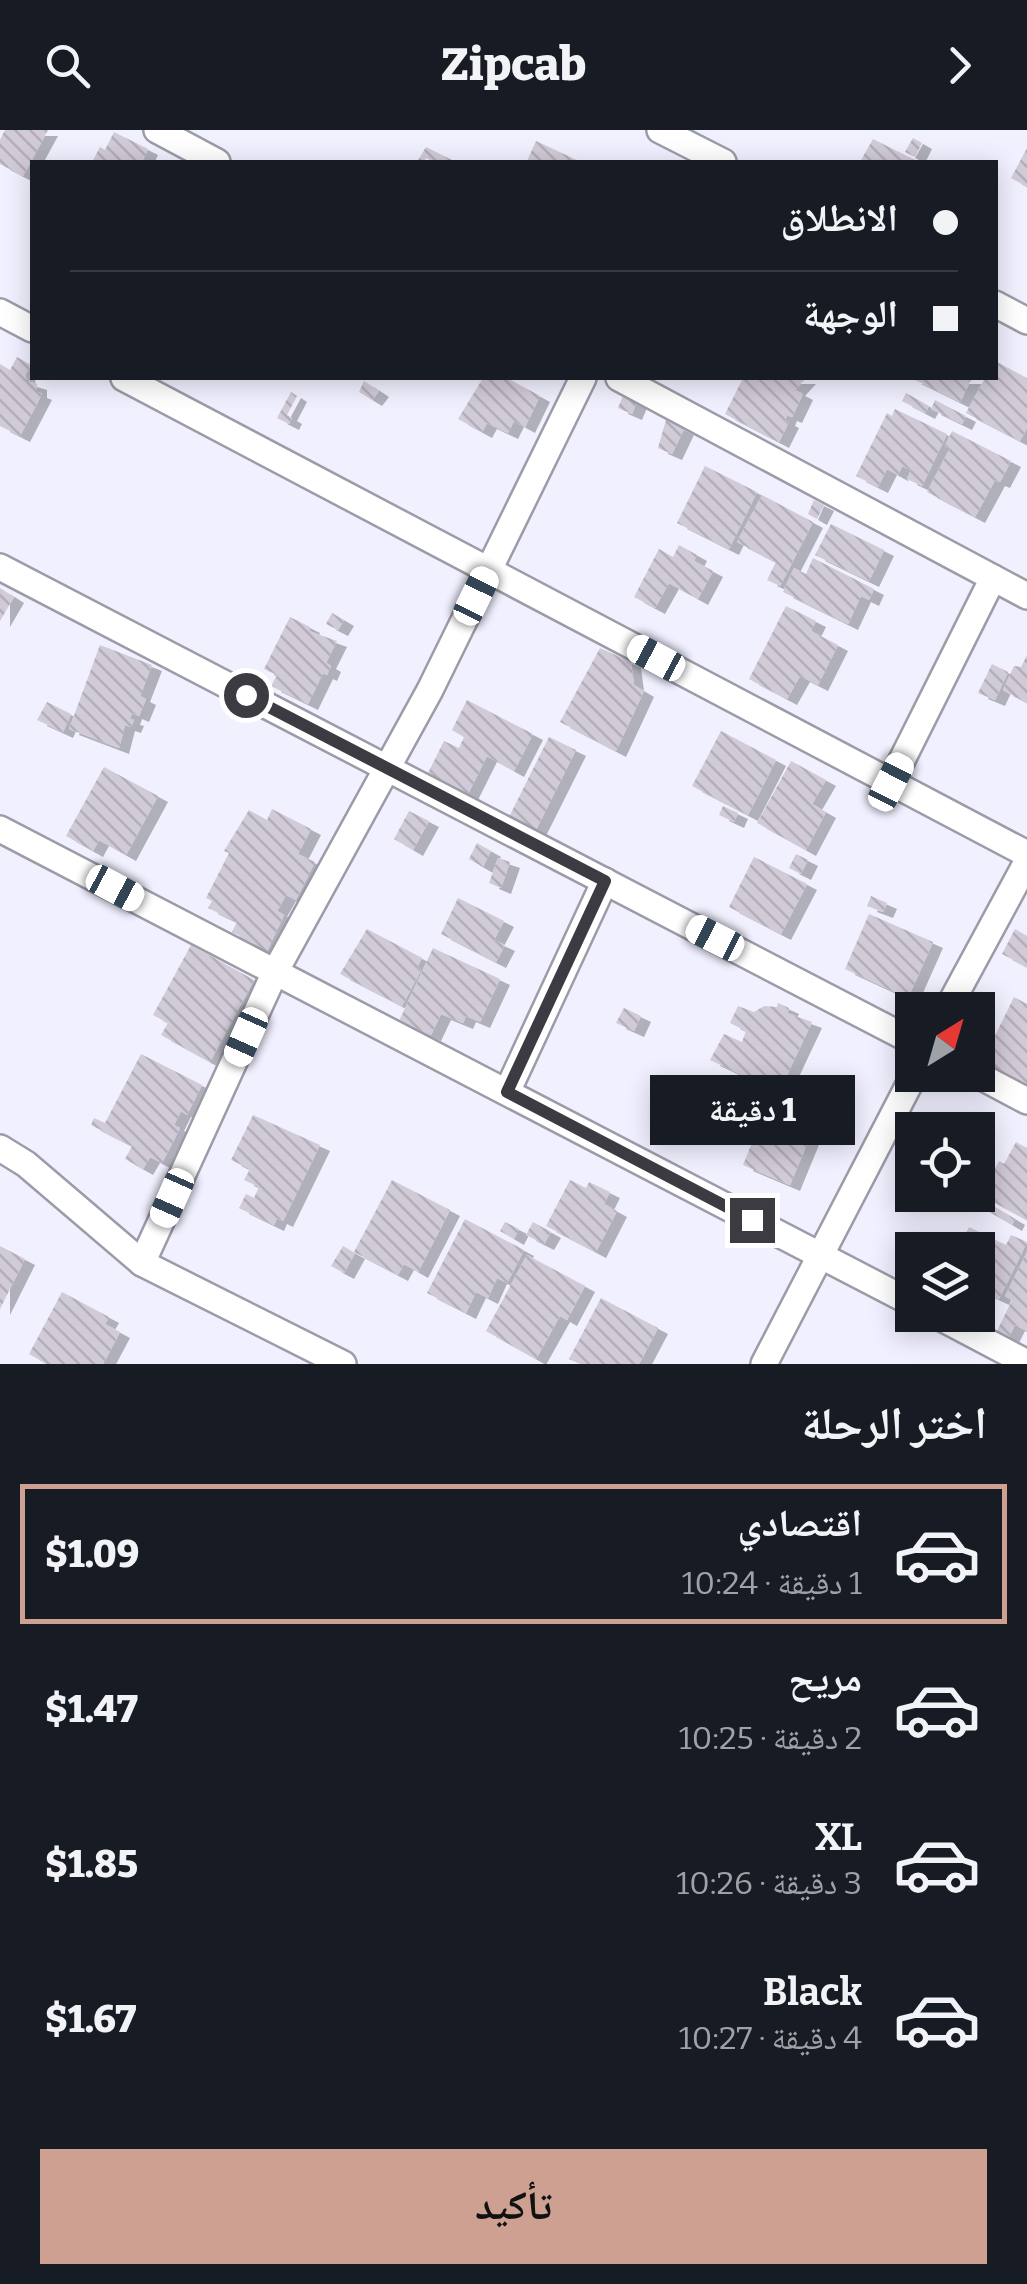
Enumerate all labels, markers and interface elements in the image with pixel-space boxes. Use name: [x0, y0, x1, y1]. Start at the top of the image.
icon: search: [40, 38, 95, 93]
text: Zipcab: [441, 38, 586, 92]
icon: forward: [932, 38, 987, 93]
text: الانطلاق: [780, 195, 898, 241]
text: الوجهة: [803, 291, 898, 337]
car: [449, 562, 503, 630]
car: [622, 631, 690, 685]
route start: [224, 673, 269, 718]
car: [864, 748, 918, 816]
car: [81, 861, 149, 915]
car: [681, 911, 749, 965]
north arrow: [895, 992, 995, 1092]
map controls: [895, 992, 995, 1332]
car: [220, 1003, 272, 1071]
callout: 1 دقيقة: [650, 1075, 854, 1145]
text: 1 دقيقة: [709, 1091, 796, 1129]
button: locate: [895, 1112, 995, 1212]
car: [146, 1164, 198, 1232]
route end: [730, 1198, 775, 1243]
button: layers: [895, 1232, 995, 1332]
text: اختر الرحلة: [801, 1397, 987, 1451]
text: اقتصادي: [738, 1500, 862, 1546]
icon: car: [892, 1509, 982, 1599]
text: $1.09: [45, 1531, 139, 1577]
text: 1 دقيقة · 10:24: [682, 1564, 862, 1602]
text: مريح: [788, 1655, 862, 1701]
icon: car: [892, 1664, 982, 1754]
text: $1.47: [45, 1686, 138, 1732]
text: 2 دقيقة · 10:25: [679, 1719, 862, 1757]
text: XL: [815, 1814, 862, 1860]
icon: car: [892, 1819, 982, 1909]
text: $1.85: [45, 1841, 138, 1887]
text: 3 دقيقة · 10:26: [676, 1864, 862, 1902]
text: Black: [763, 1969, 862, 2015]
icon: car: [892, 1974, 982, 2064]
text: $1.67: [45, 1996, 136, 2042]
text: 4 دقيقة · 10:27: [679, 2019, 862, 2057]
button: تأكيد: [40, 2149, 987, 2264]

